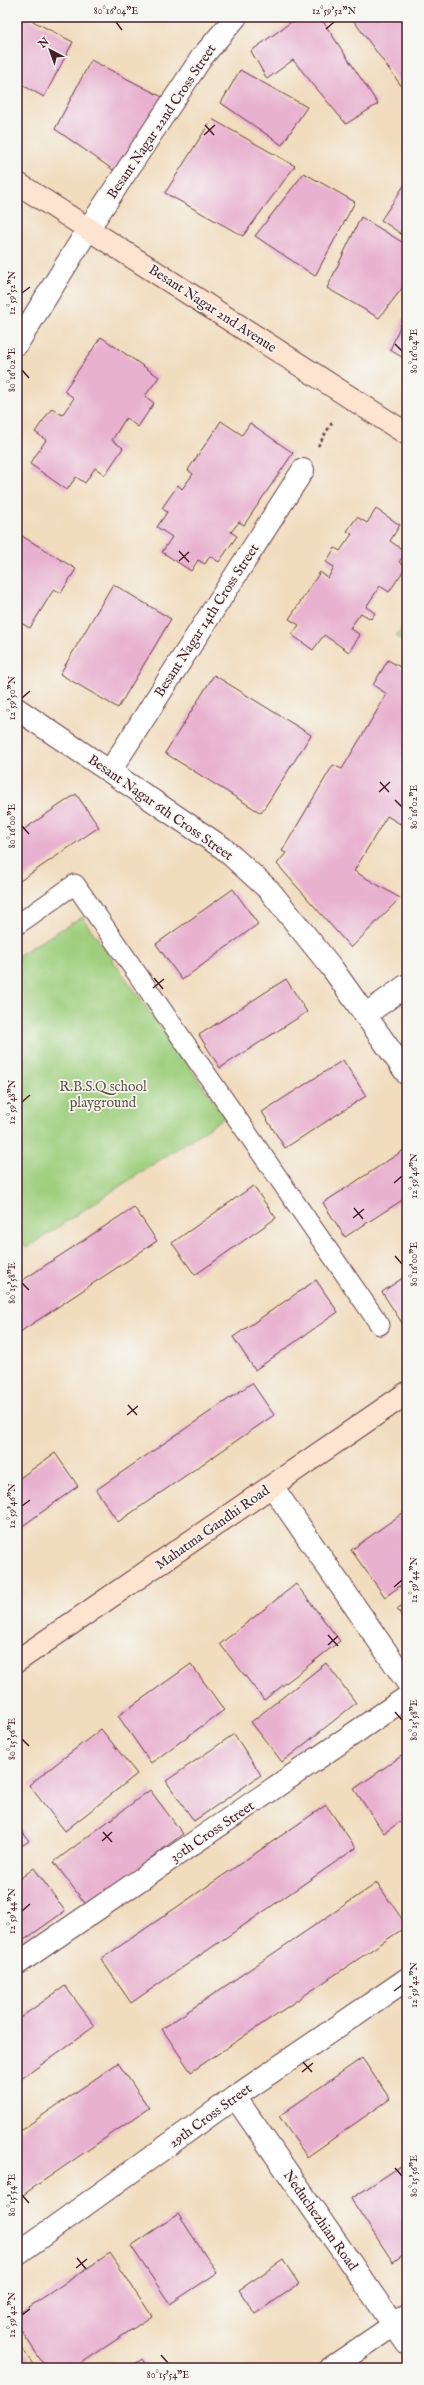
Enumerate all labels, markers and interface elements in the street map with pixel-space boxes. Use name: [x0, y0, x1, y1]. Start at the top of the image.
text: 80°16'04"E: [94, 5, 138, 18]
text: 12°59'52"N: [312, 5, 356, 18]
north arrow: [30, 30, 70, 70]
text: N: [35, 34, 53, 52]
street label: Besant Nagar 22nd Cross Street: [103, 41, 221, 202]
street label: Besant Nagar 2nd Avenue: [145, 261, 280, 357]
text: 12°59'52"N: [6, 271, 19, 315]
text: 80°16'04"E: [408, 329, 421, 373]
text: 80°16'02"E: [6, 348, 19, 392]
street label: Besant Nagar 14th Cross Street: [150, 540, 263, 701]
text: 12°59'50"N: [6, 675, 19, 720]
street label: Besant Nagar 6th Cross Street: [84, 751, 237, 865]
text: 80°16'02"E: [408, 785, 421, 829]
text: 80°16'00"E: [6, 804, 19, 848]
park label: R.B.S.Q school playground: [59, 1078, 147, 1112]
text: 12°59'48"N: [6, 1079, 19, 1124]
text: 12°59'46"N: [408, 1153, 421, 1199]
text: 80°16'00"E: [408, 1242, 421, 1286]
text: 80°15'58"E: [6, 1262, 19, 1304]
street label: Mahatma Gandhi Road: [152, 1481, 274, 1574]
text: 12°59'46"N: [6, 1483, 19, 1529]
text: 12°59'44"N: [408, 1557, 421, 1603]
text: 80°15'58"E: [408, 1699, 421, 1741]
text: 80°15'56"E: [6, 1718, 19, 1760]
street label: 30th Cross Street: [167, 1797, 258, 1867]
text: 12°59'44"N: [6, 1888, 19, 1934]
text: 12°59'42"N: [408, 1962, 421, 2008]
street label: 29th Cross Street: [166, 2080, 256, 2152]
text: 80°15'56"E: [408, 2155, 421, 2197]
street label: Neduchezhian Road: [279, 2167, 362, 2275]
text: 80°15'54"E: [6, 2174, 19, 2216]
text: 12°59'42"N: [6, 2292, 19, 2338]
text: 80°15'54"E: [147, 2369, 189, 2382]

